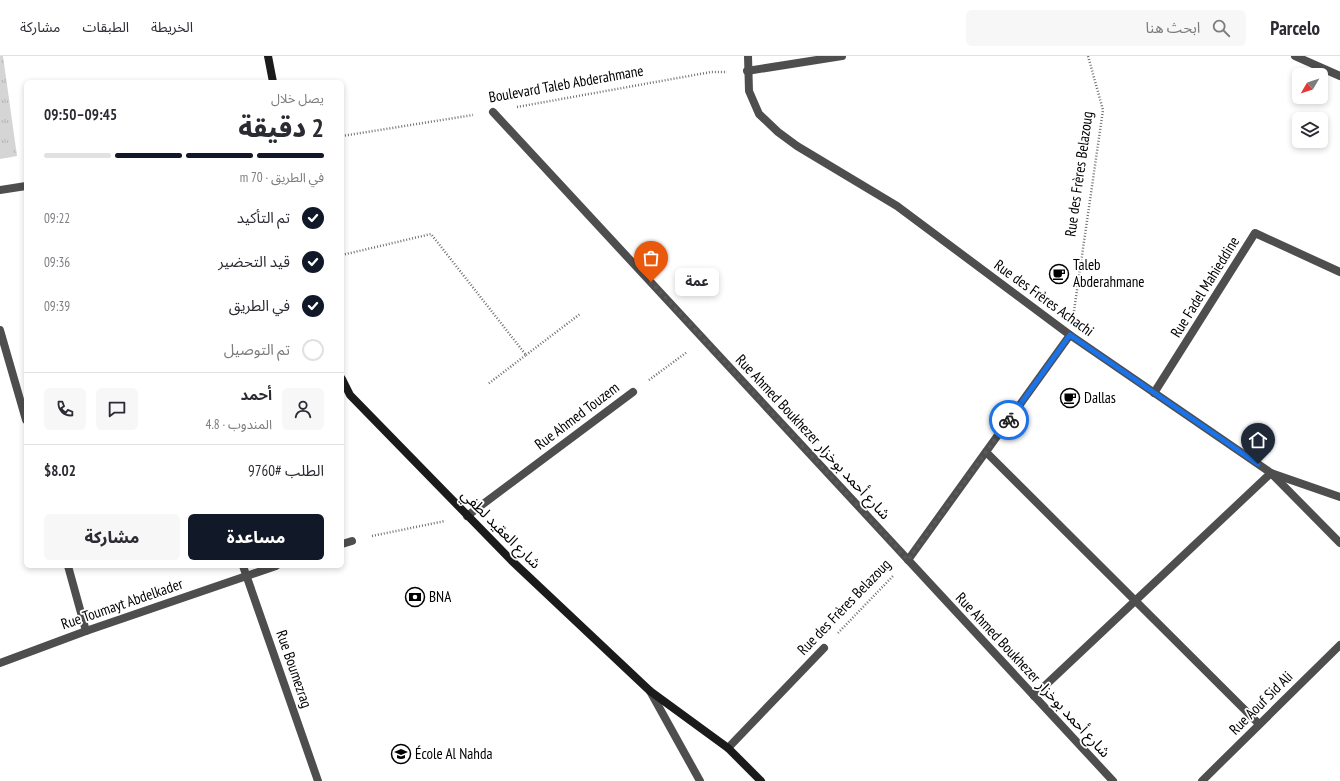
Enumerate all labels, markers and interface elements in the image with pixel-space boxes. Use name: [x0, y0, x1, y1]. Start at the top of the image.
search box: [966, 10, 1246, 46]
text: Parcelo: [1270, 16, 1320, 40]
icon: search: [1210, 17, 1232, 39]
text: مشاركة: [20, 18, 60, 36]
text: الطبقات: [82, 18, 129, 36]
text: الخريطة: [151, 18, 193, 36]
text: ابحث هنا: [1145, 18, 1200, 37]
street label: Boulevard Taleb Abderahmane: [487, 61, 645, 106]
north arrow: [1292, 68, 1328, 104]
map controls: [1292, 68, 1328, 148]
text: يصل خلال: [271, 90, 324, 107]
text: 09:45–09:50: [44, 105, 117, 124]
street label: Rue des Frères Belazoug: [1060, 110, 1097, 238]
text: 2 دقيقة: [238, 111, 324, 144]
button: layers: [1292, 112, 1328, 148]
text: في الطريق · 70 m: [240, 169, 324, 186]
icon: check: [302, 207, 324, 229]
text: تم التأكيد: [237, 208, 290, 227]
text: 09:22: [44, 210, 70, 227]
street label: Rue Fadel Mahieddine: [1166, 233, 1243, 341]
pin: [634, 241, 668, 282]
icon: bag: [640, 247, 662, 269]
icon: check: [302, 251, 324, 273]
text: قيد التحضير: [218, 252, 290, 271]
text: 09:36: [44, 254, 70, 271]
street label: Rue des Frères Achachi: [991, 255, 1098, 340]
place label: Taleb Abderahmane: [1073, 255, 1145, 291]
cafe icon: Taleb Abderahmane: [1048, 263, 1070, 285]
callout: عمة: [675, 268, 719, 296]
text: عمة: [685, 273, 709, 290]
icon: check: [302, 295, 324, 317]
text: في الطريق: [229, 296, 290, 315]
text: 09:39: [44, 298, 70, 315]
text: تم التوصيل: [224, 340, 290, 359]
street label: Rue Ahmed Boukhezer شارع أحمد بوخزار: [730, 350, 895, 525]
street label: Rue Ahmed Touzem: [531, 378, 623, 454]
text: أحمد: [241, 385, 272, 404]
cafe icon: Dallas: [1059, 387, 1081, 409]
button: phone: [44, 388, 86, 430]
button: chat: [96, 388, 138, 430]
button: person: [282, 388, 324, 430]
place label: Dallas: [1084, 388, 1116, 407]
courier: [989, 400, 1029, 440]
icon: bike: [998, 409, 1020, 431]
text: المندوب · 4.8: [206, 416, 272, 433]
pin: [1241, 423, 1275, 464]
icon: home: [1247, 429, 1269, 451]
text: $8.02: [44, 461, 76, 480]
text: الطلب #9760: [248, 461, 324, 480]
street label: شارع العقيد لطفي: [455, 485, 545, 575]
button: مشاركة: [44, 514, 180, 560]
button: مساعدة: [188, 514, 324, 560]
street label: Rue des Frères Belazoug: [793, 555, 894, 659]
street label: Rue Toumayt Abdelkader: [58, 573, 186, 633]
bank icon: BNA: [404, 586, 426, 608]
place label: BNA: [429, 587, 452, 606]
street label: Rue Ahmed Boukhezer شارع أحمد بوخزار: [950, 588, 1115, 763]
street label: Rue Boumezrag: [272, 627, 317, 710]
street label: Rue Aouf Sid Ali: [1225, 667, 1297, 739]
school or university icon: École Al Nahda: [390, 743, 412, 765]
place label: École Al Nahda: [415, 744, 492, 763]

